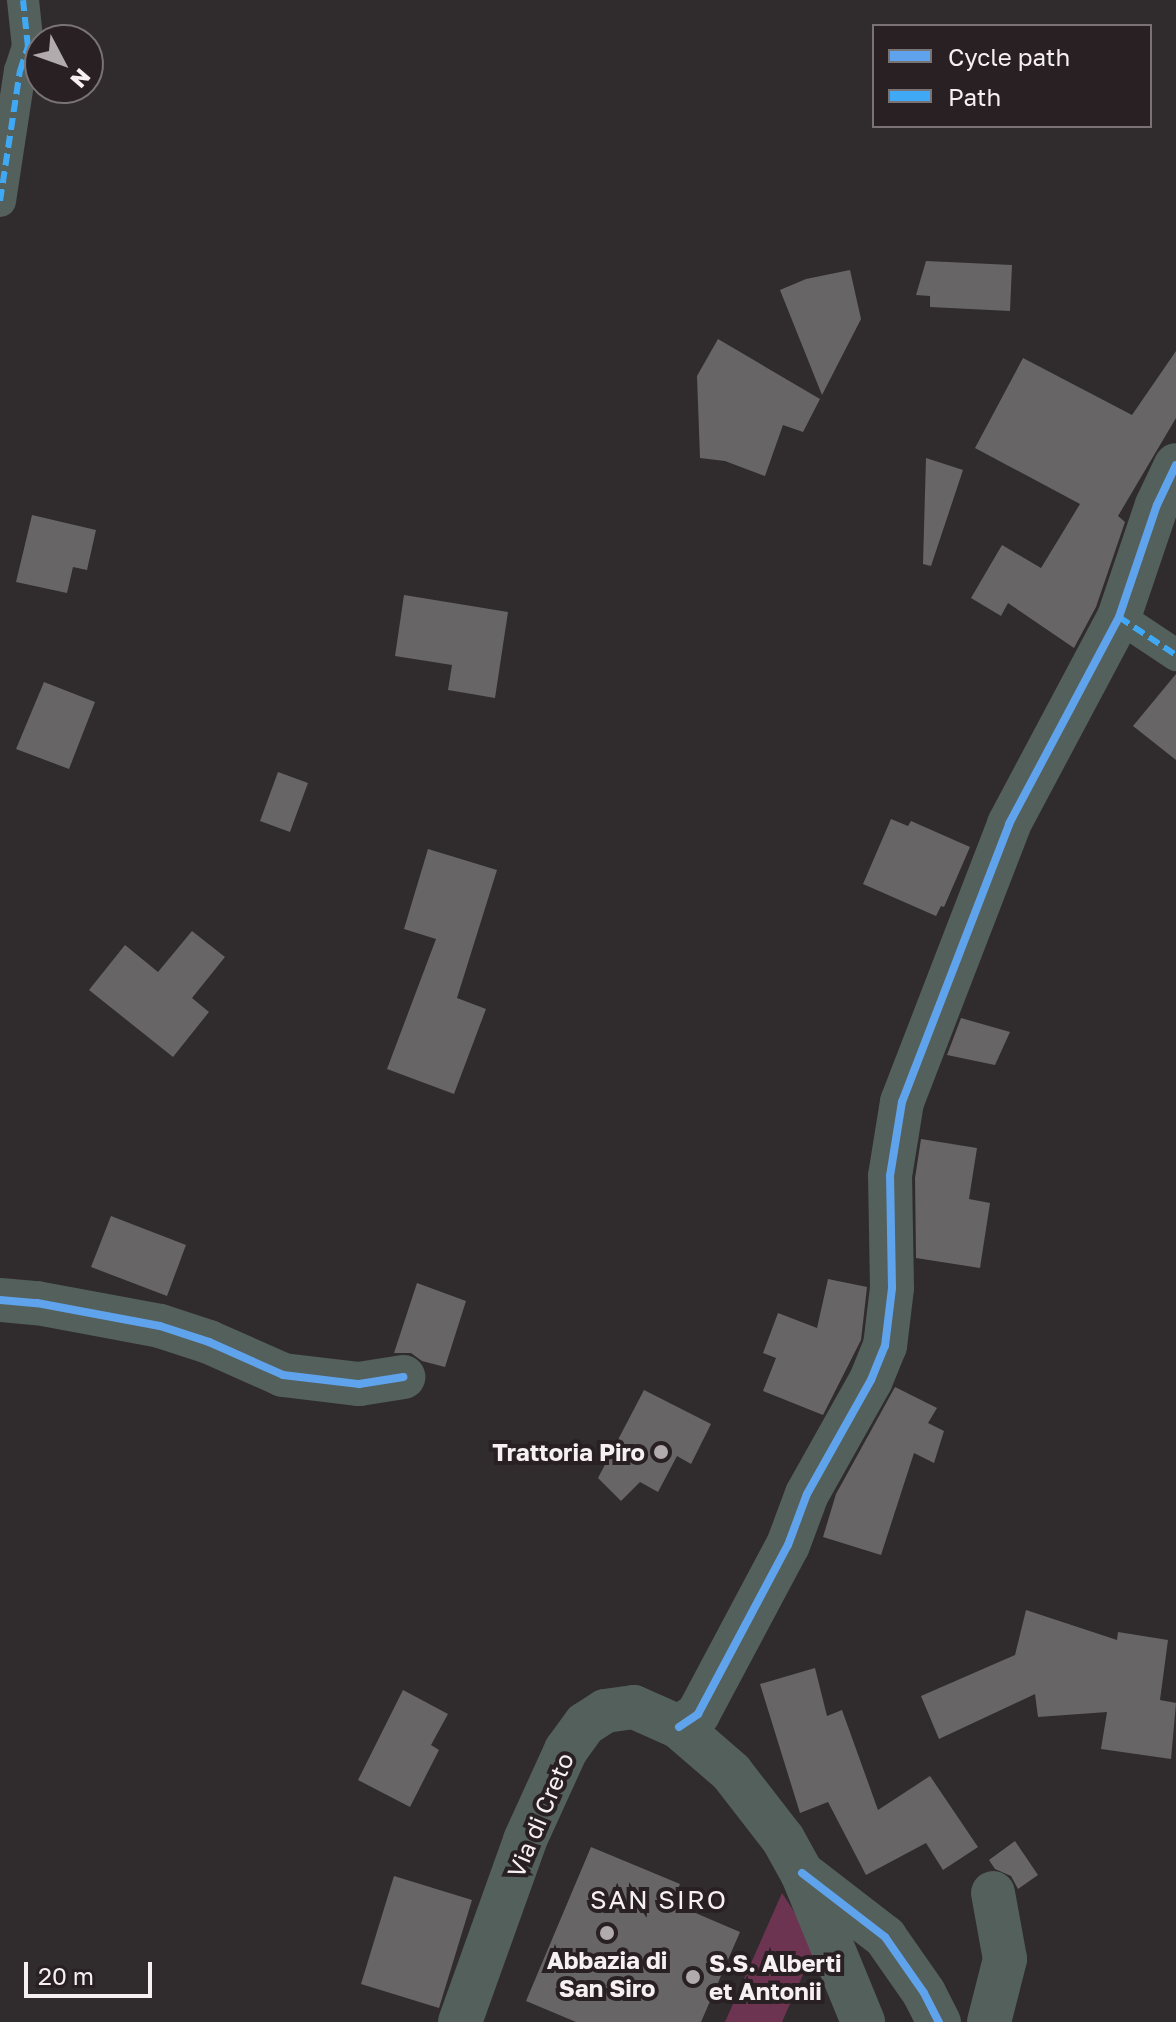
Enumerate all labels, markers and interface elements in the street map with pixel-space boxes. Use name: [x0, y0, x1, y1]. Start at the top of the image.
north arrow: [24, 24, 104, 104]
legend: [872, 24, 1152, 128]
text: Cycle path: [948, 42, 1070, 71]
text: N: [65, 64, 97, 94]
text: Path: [948, 82, 1001, 111]
place label: Trattoria Piro: [492, 1438, 645, 1466]
marker: Trattoria Piro: [652, 1443, 670, 1461]
street label: Via di Creto: [501, 1748, 579, 1882]
district label: SAN SIRO: [590, 1884, 728, 1916]
marker: Abbazia di San Siro: [598, 1924, 616, 1942]
scale bar: [28, 1946, 156, 1996]
place label: Abbazia di San Siro: [547, 1946, 667, 2002]
place label: S.S. Alberti et Antonii: [709, 1949, 842, 2005]
text: 20 m: [38, 1961, 94, 1990]
marker: S.S. Alberti et Antonii: [684, 1968, 702, 1986]

